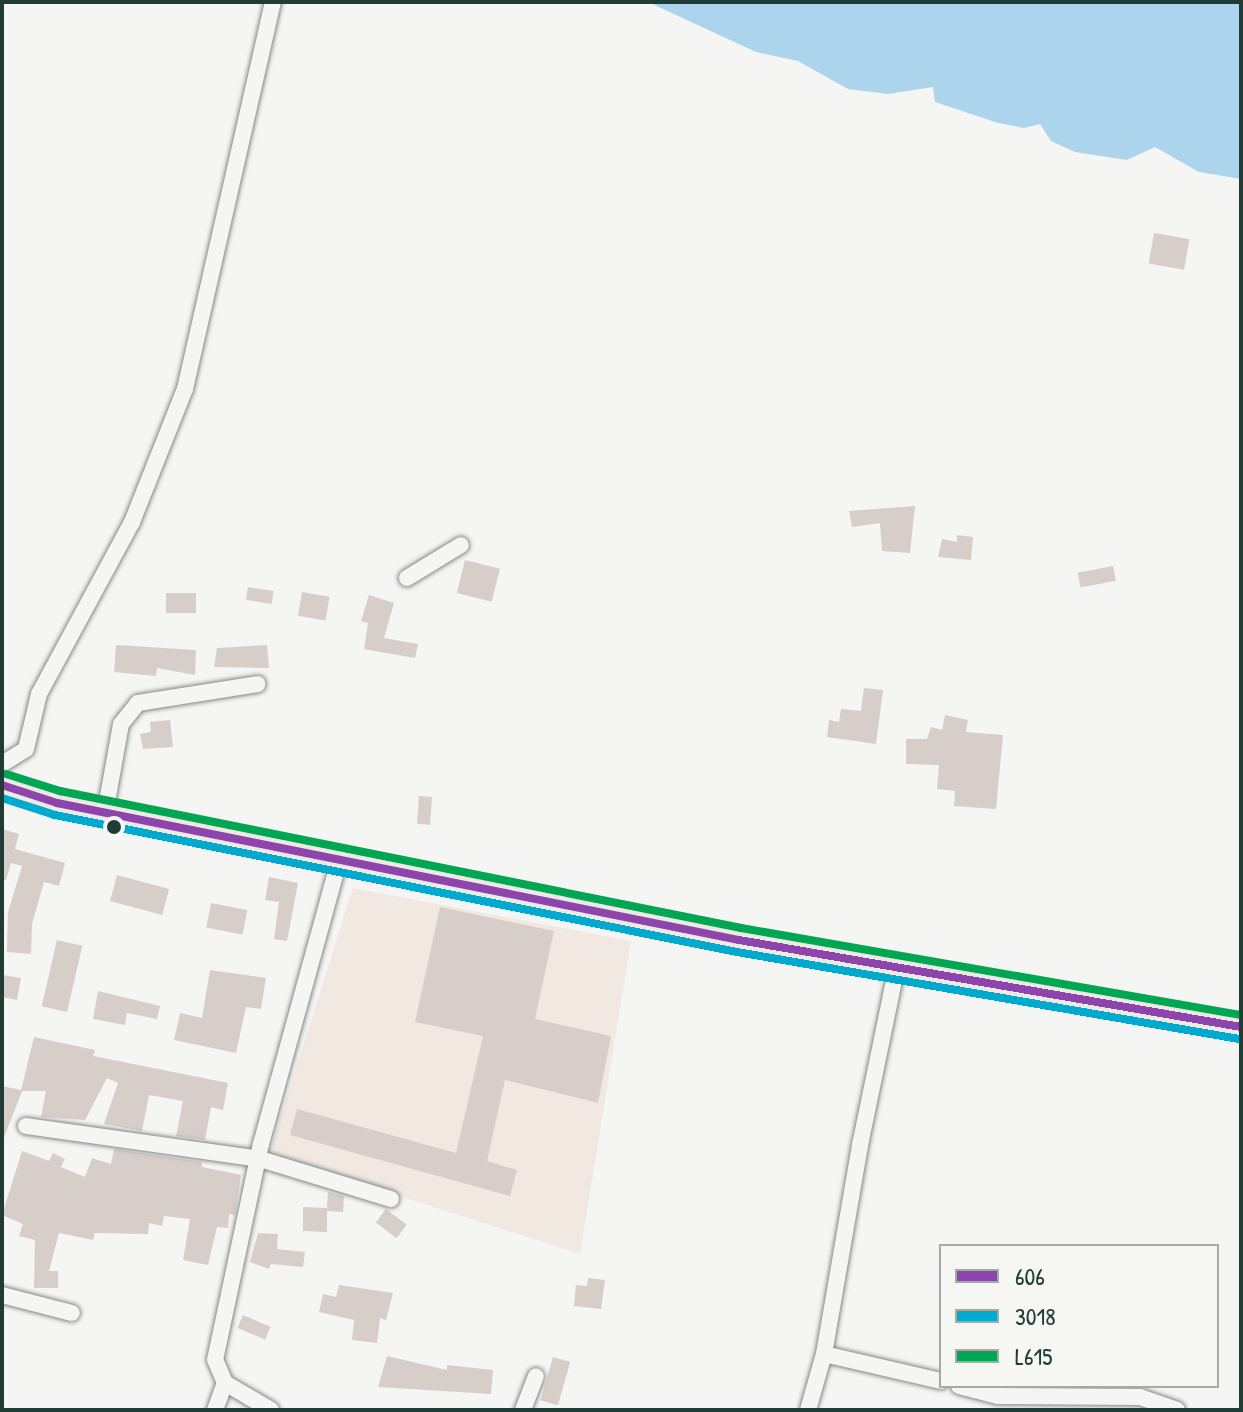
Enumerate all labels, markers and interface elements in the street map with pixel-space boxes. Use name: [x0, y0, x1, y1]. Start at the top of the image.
unlabelled marker: [106, 819, 122, 835]
legend: [939, 1244, 1219, 1388]
text: 606: [1015, 1260, 1045, 1292]
text: 3018: [1015, 1300, 1056, 1332]
text: L615: [1015, 1340, 1052, 1372]

